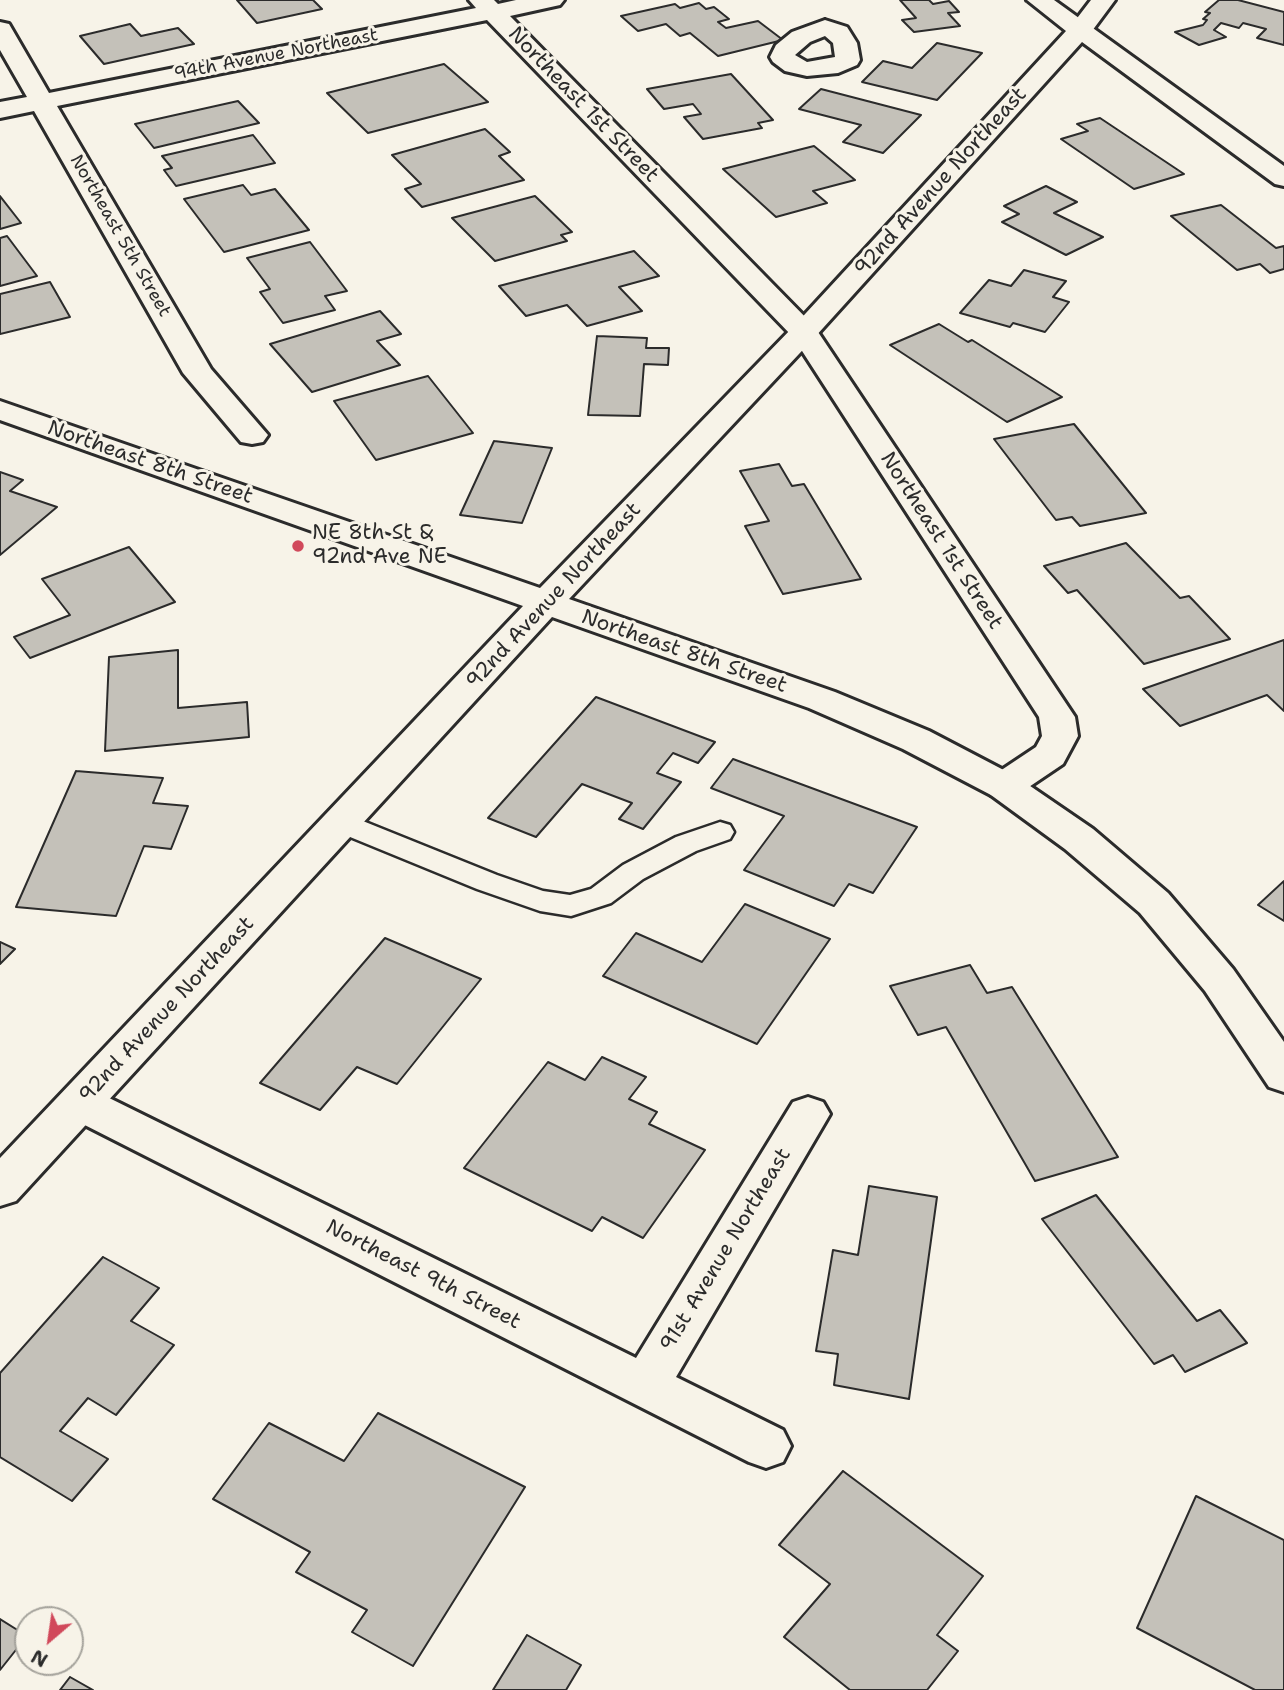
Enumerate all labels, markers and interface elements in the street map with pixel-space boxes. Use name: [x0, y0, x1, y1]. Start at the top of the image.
street label: Northeast 1st Street: [502, 22, 664, 188]
street label: 94th Avenue Northeast: [172, 25, 380, 85]
street label: 92nd Avenue Northeast: [850, 82, 1032, 282]
street label: Northeast 5th Street: [65, 151, 175, 321]
street label: Northeast 8th Street: [44, 416, 256, 510]
street label: Northeast 1st Street: [874, 448, 1008, 634]
street label: 92nd Avenue Northeast: [461, 498, 647, 694]
place label: NE 8th St & 92nd Ave NE: [312, 521, 447, 571]
marker: NE 8th St & 92nd Ave NE: [290, 538, 306, 554]
street label: Northeast 8th Street: [578, 605, 790, 699]
street label: 92nd Avenue Northeast: [74, 912, 260, 1108]
street label: 91st Avenue Northeast: [655, 1144, 797, 1356]
street label: Northeast 9th Street: [321, 1215, 525, 1335]
north arrow: [14, 1606, 84, 1676]
text: N: [27, 1643, 52, 1673]

